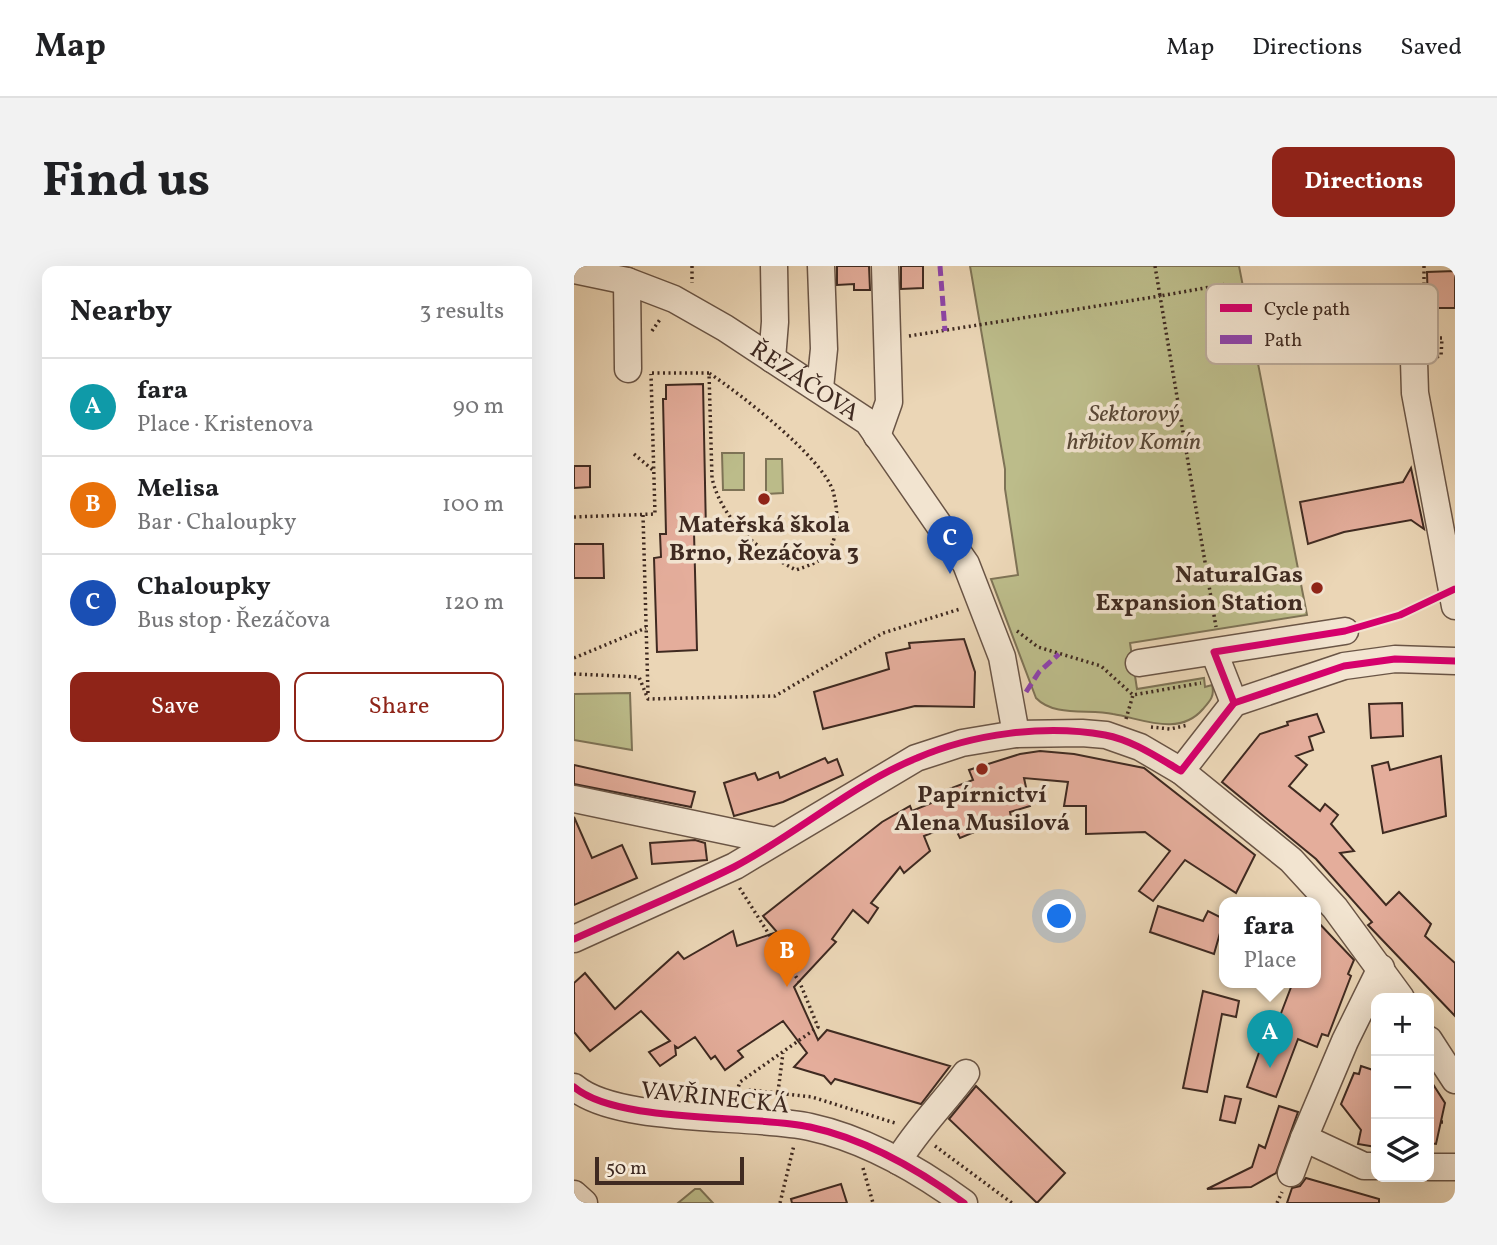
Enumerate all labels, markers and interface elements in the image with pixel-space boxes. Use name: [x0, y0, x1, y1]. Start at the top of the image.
text: Map: [35, 25, 106, 71]
text: Map: [1166, 31, 1214, 65]
text: Directions: [1252, 31, 1362, 65]
text: Saved: [1400, 31, 1462, 65]
button: Directions: [1272, 147, 1455, 217]
text: Find us: [42, 148, 210, 217]
legend: [1206, 284, 1438, 364]
text: Nearby: [70, 291, 172, 333]
text: 3 results: [419, 296, 504, 328]
text: Cycle path: [1264, 297, 1350, 323]
text: Path: [1264, 328, 1302, 354]
street label: ŘEZÁČOVA: [742, 334, 866, 431]
text: fara: [137, 373, 188, 409]
text: A: [85, 391, 101, 423]
text: 90 m: [453, 391, 504, 423]
park label: Sektorový hřbitov Komín: [1067, 398, 1201, 460]
text: Place · Kristenova: [137, 409, 314, 441]
text: Melisa: [137, 471, 219, 507]
text: B: [85, 489, 101, 521]
text: 100 m: [442, 489, 504, 521]
marker: Mateřská škola Brno, Řezáčova 3: [756, 491, 772, 507]
text: Bar · Chaloupky: [137, 507, 296, 539]
place label: Mateřská škola Brno, Řezáčova 3: [669, 509, 859, 571]
pin: C: [927, 516, 973, 574]
place label: NaturalGas Expansion Station: [1095, 559, 1303, 621]
text: Chaloupky: [137, 569, 271, 605]
marker: NaturalGas Expansion Station: [1309, 580, 1325, 596]
text: C: [86, 587, 100, 619]
text: 120 m: [444, 587, 504, 619]
text: Bus stop · Řezáčova: [137, 605, 331, 637]
button: Save: [70, 672, 280, 742]
button: Share: [294, 672, 504, 742]
marker: Papírnictví Alena Musilová: [974, 761, 990, 777]
place label: Papírnictví Alena Musilová: [894, 779, 1070, 841]
popup: [1219, 897, 1321, 988]
your location: [1042, 899, 1076, 933]
text: fara: [1244, 909, 1295, 945]
pin: B: [764, 929, 810, 987]
text: Place: [1244, 945, 1296, 977]
map controls: [1371, 993, 1434, 1182]
button: +: [1371, 993, 1434, 1056]
pin: A: [1247, 1010, 1293, 1068]
button: −: [1371, 1056, 1434, 1119]
street label: VAVŘINECKÁ: [639, 1074, 791, 1124]
button: layers: [1371, 1119, 1434, 1182]
scale bar: [595, 1154, 744, 1186]
text: 50 m: [606, 1156, 647, 1182]

